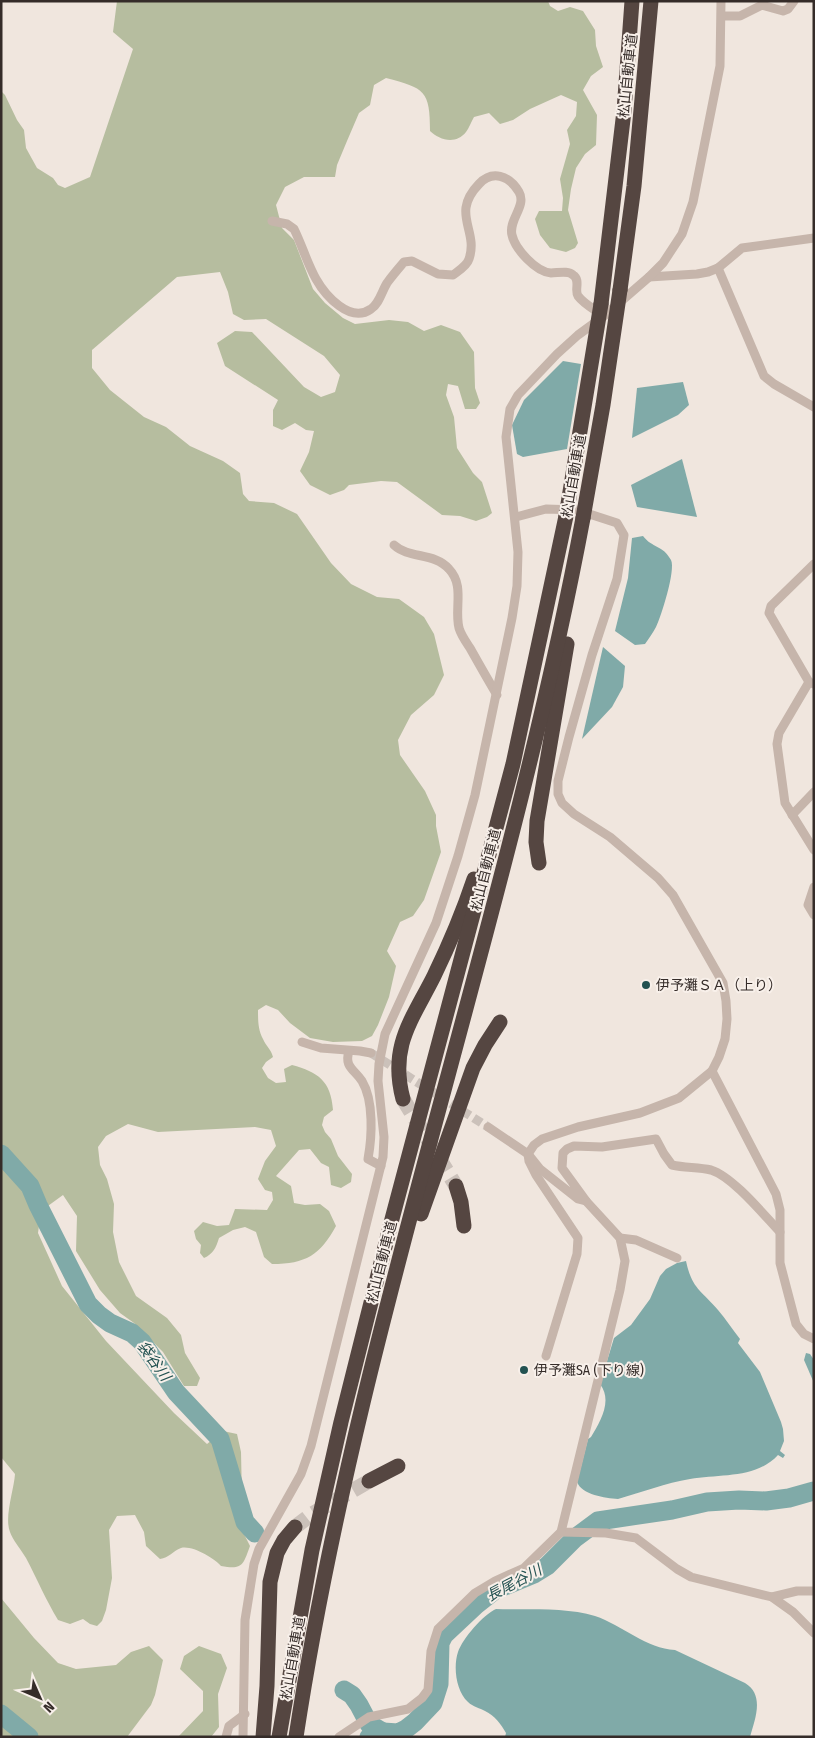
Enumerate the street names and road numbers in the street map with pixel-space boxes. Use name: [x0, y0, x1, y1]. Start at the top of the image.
street label: 松山自動車道: [615, 33, 641, 119]
street label: 松山自動車道: [558, 433, 590, 519]
street label: 松山自動車道: [468, 827, 504, 913]
street label: 松山自動車道: [364, 1219, 400, 1305]
street label: 松山自動車道: [277, 1615, 309, 1701]

